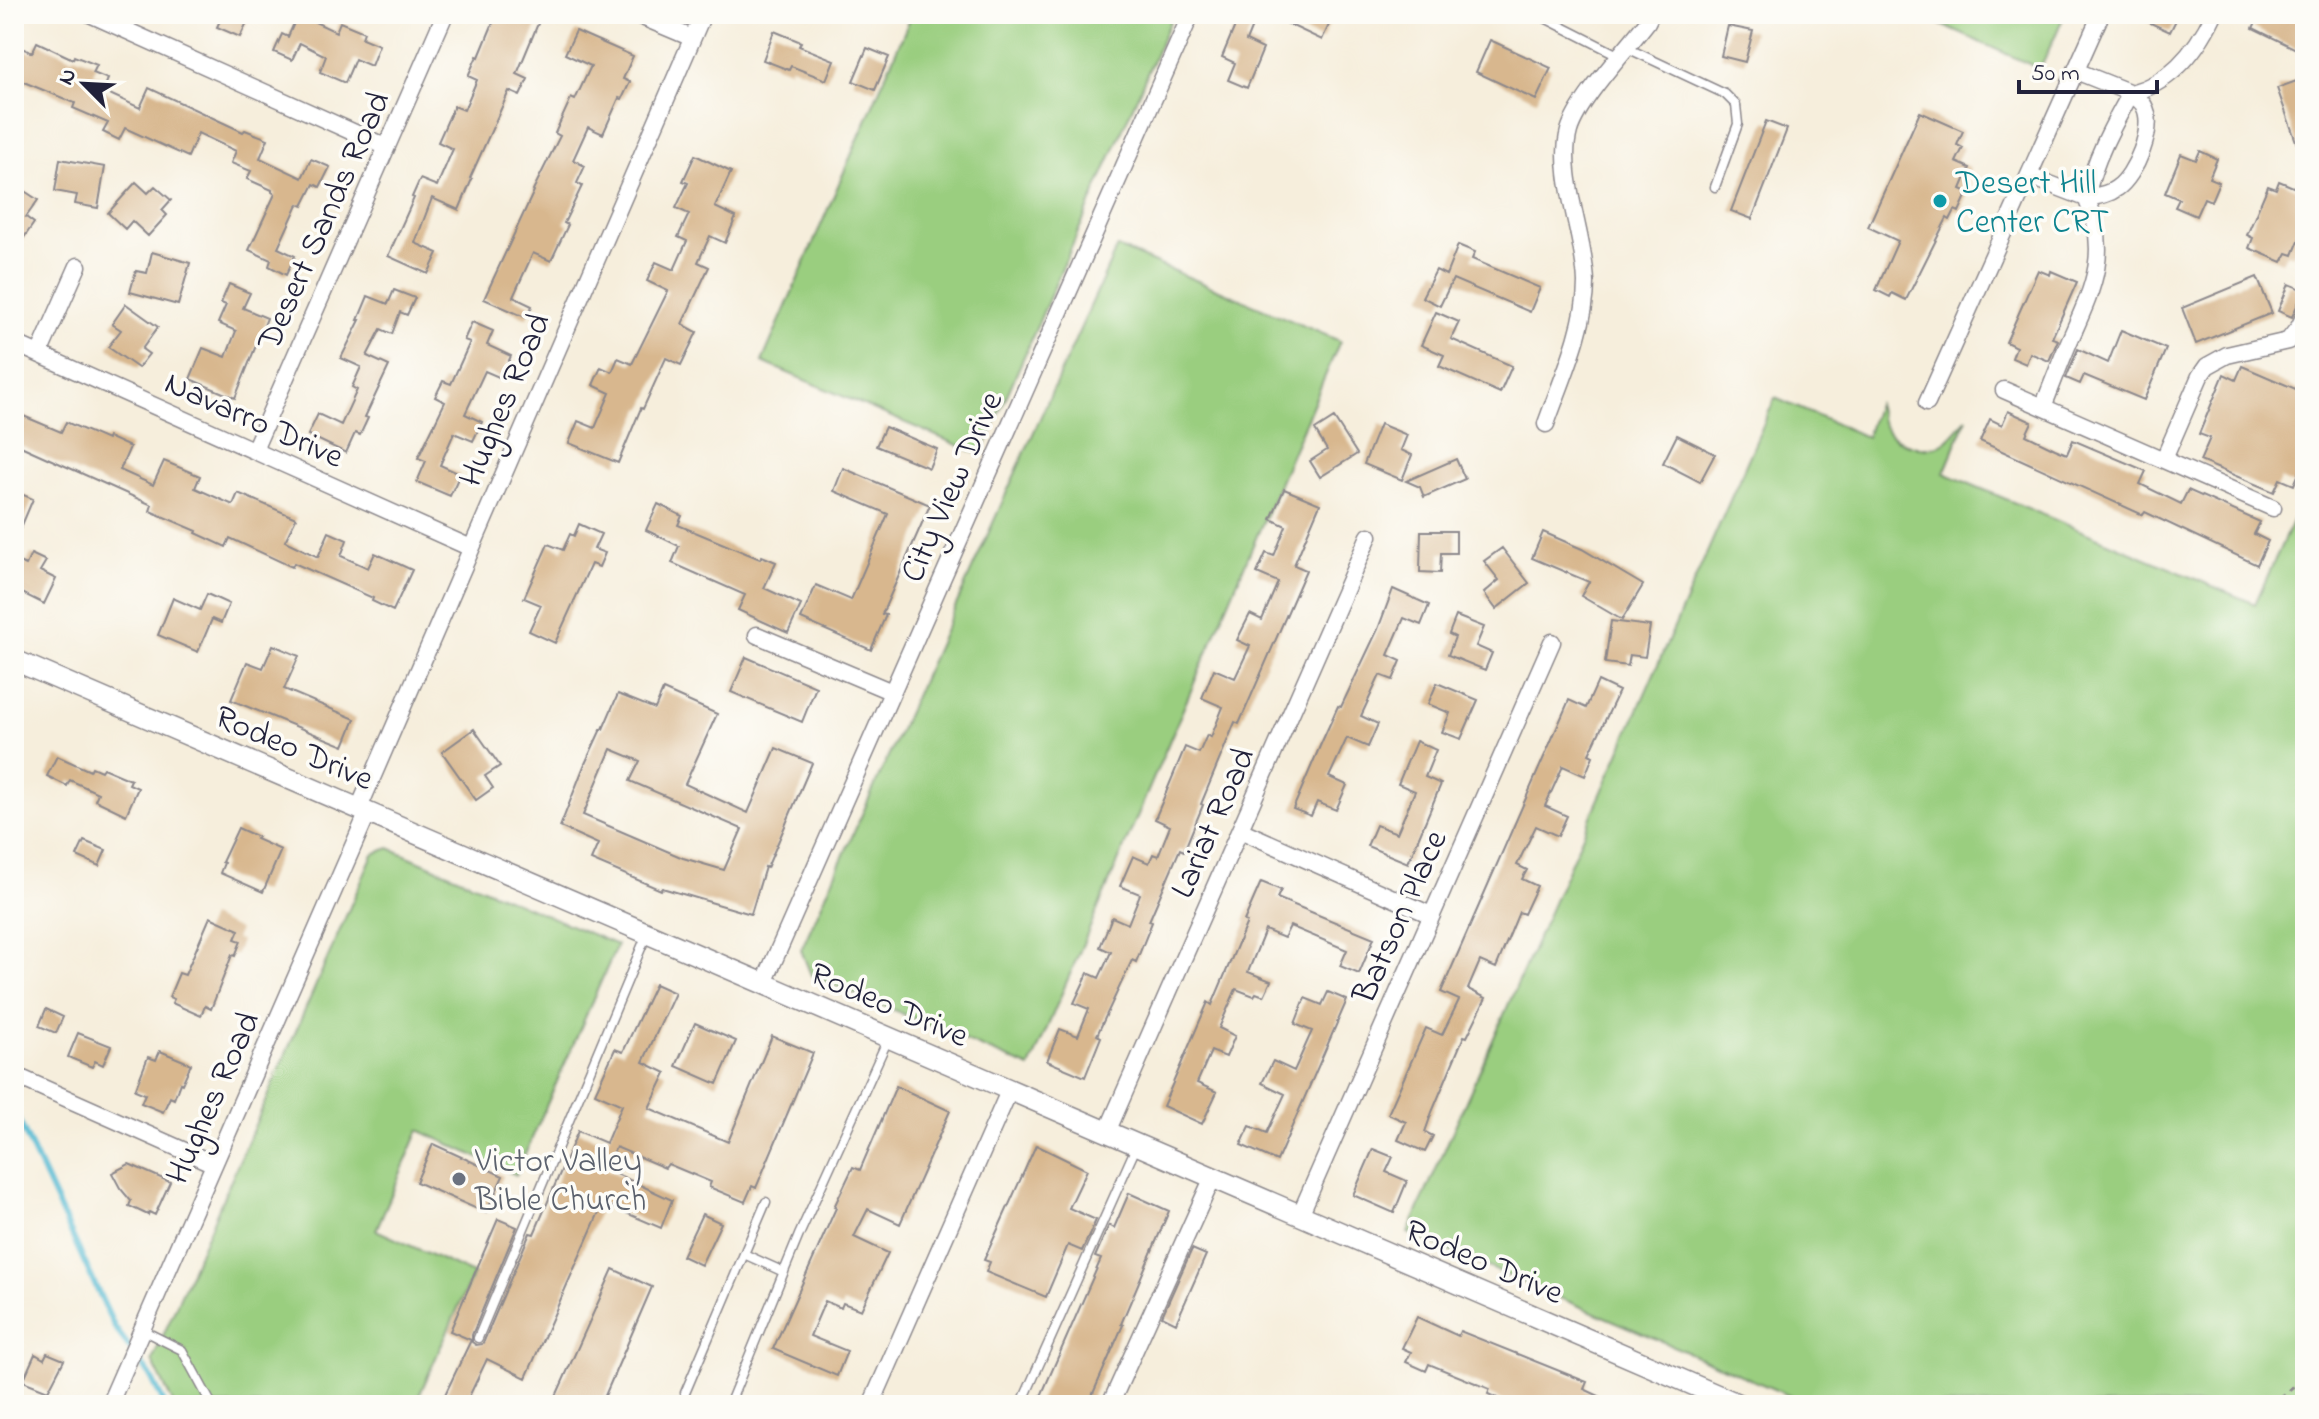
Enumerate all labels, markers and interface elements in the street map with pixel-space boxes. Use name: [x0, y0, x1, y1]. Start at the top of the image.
north arrow: [44, 44, 124, 124]
scale bar: [2019, 44, 2157, 94]
text: 50 m: [2031, 57, 2080, 92]
text: N: [51, 64, 86, 90]
street label: Desert Sands Road: [246, 84, 405, 360]
place label: Desert Hill Center CRT: [1955, 160, 2109, 249]
marker: Desert Hill Center CRT: [1931, 192, 1949, 210]
street label: Hughes Road: [448, 306, 566, 495]
street label: Navarro Drive: [156, 360, 352, 484]
street label: City View Drive: [889, 383, 1018, 591]
street label: Rodeo Drive: [206, 694, 381, 806]
street label: Lariat Road: [1159, 740, 1270, 907]
street label: Batson Place: [1341, 822, 1462, 1013]
street label: Rodeo Drive: [801, 951, 976, 1063]
street label: Hughes Road: [154, 1004, 275, 1193]
place label: Victor Valley Bible Church: [474, 1138, 646, 1227]
marker: Victor Valley Bible Church: [450, 1170, 468, 1188]
street label: Rodeo Drive: [1396, 1208, 1571, 1320]

